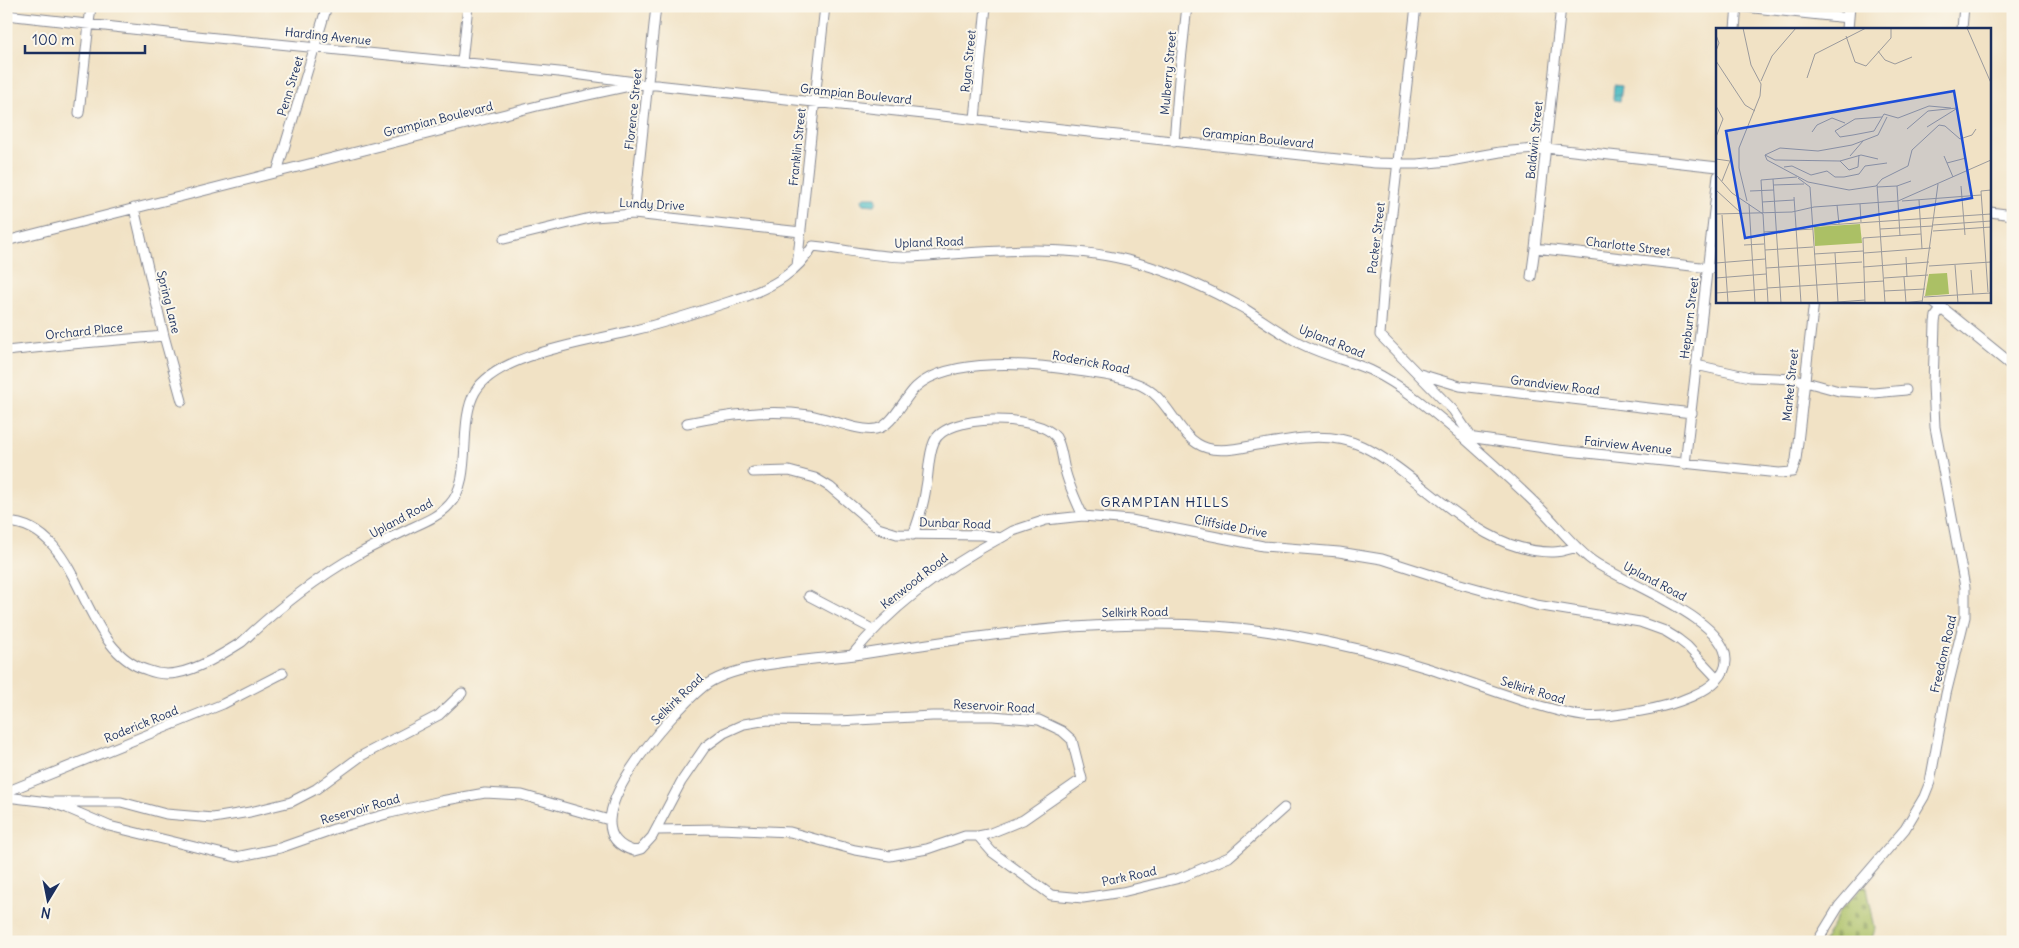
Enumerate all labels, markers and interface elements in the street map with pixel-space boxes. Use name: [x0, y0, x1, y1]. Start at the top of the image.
scale bar: [25, 22, 145, 54]
street label: Harding Avenue: [284, 24, 372, 48]
inset map: [1716, 28, 1992, 302]
street label: Ryan Street: [957, 29, 979, 93]
text: 100 m: [32, 30, 74, 49]
street label: Mulberry Street: [1157, 31, 1179, 115]
street label: Penn Street: [274, 54, 306, 118]
street label: Florence Street: [621, 68, 645, 150]
street label: Grampian Boulevard: [799, 81, 913, 107]
street label: Grampian Boulevard: [382, 98, 494, 140]
street label: Baldwin Street: [1522, 100, 1546, 180]
street label: Franklin Street: [785, 107, 809, 187]
street label: Grampian Boulevard: [1201, 125, 1315, 151]
street label: Lundy Drive: [619, 195, 685, 213]
street label: Packer Street: [1364, 201, 1388, 275]
street label: Upland Road: [894, 233, 964, 251]
street label: Charlotte Street: [1585, 233, 1671, 259]
street label: Spring Lane: [154, 269, 184, 335]
street label: Hepburn Street: [1677, 276, 1701, 360]
street label: Orchard Place: [45, 319, 123, 343]
street label: Upland Road: [1297, 321, 1367, 361]
street label: Roderick Road: [1051, 347, 1131, 377]
street label: Market Street: [1779, 348, 1801, 422]
street label: Grandview Road: [1510, 372, 1600, 398]
street label: Fairview Avenue: [1583, 433, 1673, 457]
district label: GRAMPIAN HILLS: [1101, 493, 1229, 511]
street label: Upland Road: [367, 495, 435, 541]
street label: Cliffside Drive: [1193, 512, 1269, 540]
street label: Dunbar Road: [919, 514, 991, 532]
street label: Kenwood Road: [877, 550, 951, 612]
street label: Upland Road: [1621, 558, 1689, 604]
street label: Selkirk Road: [1102, 604, 1168, 620]
street label: Freedom Road: [1927, 614, 1959, 694]
street label: Selkirk Road: [648, 670, 706, 728]
street label: Selkirk Road: [1499, 673, 1567, 707]
street label: Reservoir Road: [953, 696, 1035, 716]
street label: Roderick Road: [102, 702, 180, 746]
street label: Reservoir Road: [319, 791, 401, 827]
street label: Park Road: [1100, 863, 1158, 889]
north arrow: [22, 876, 72, 926]
text: N: [39, 903, 52, 923]

